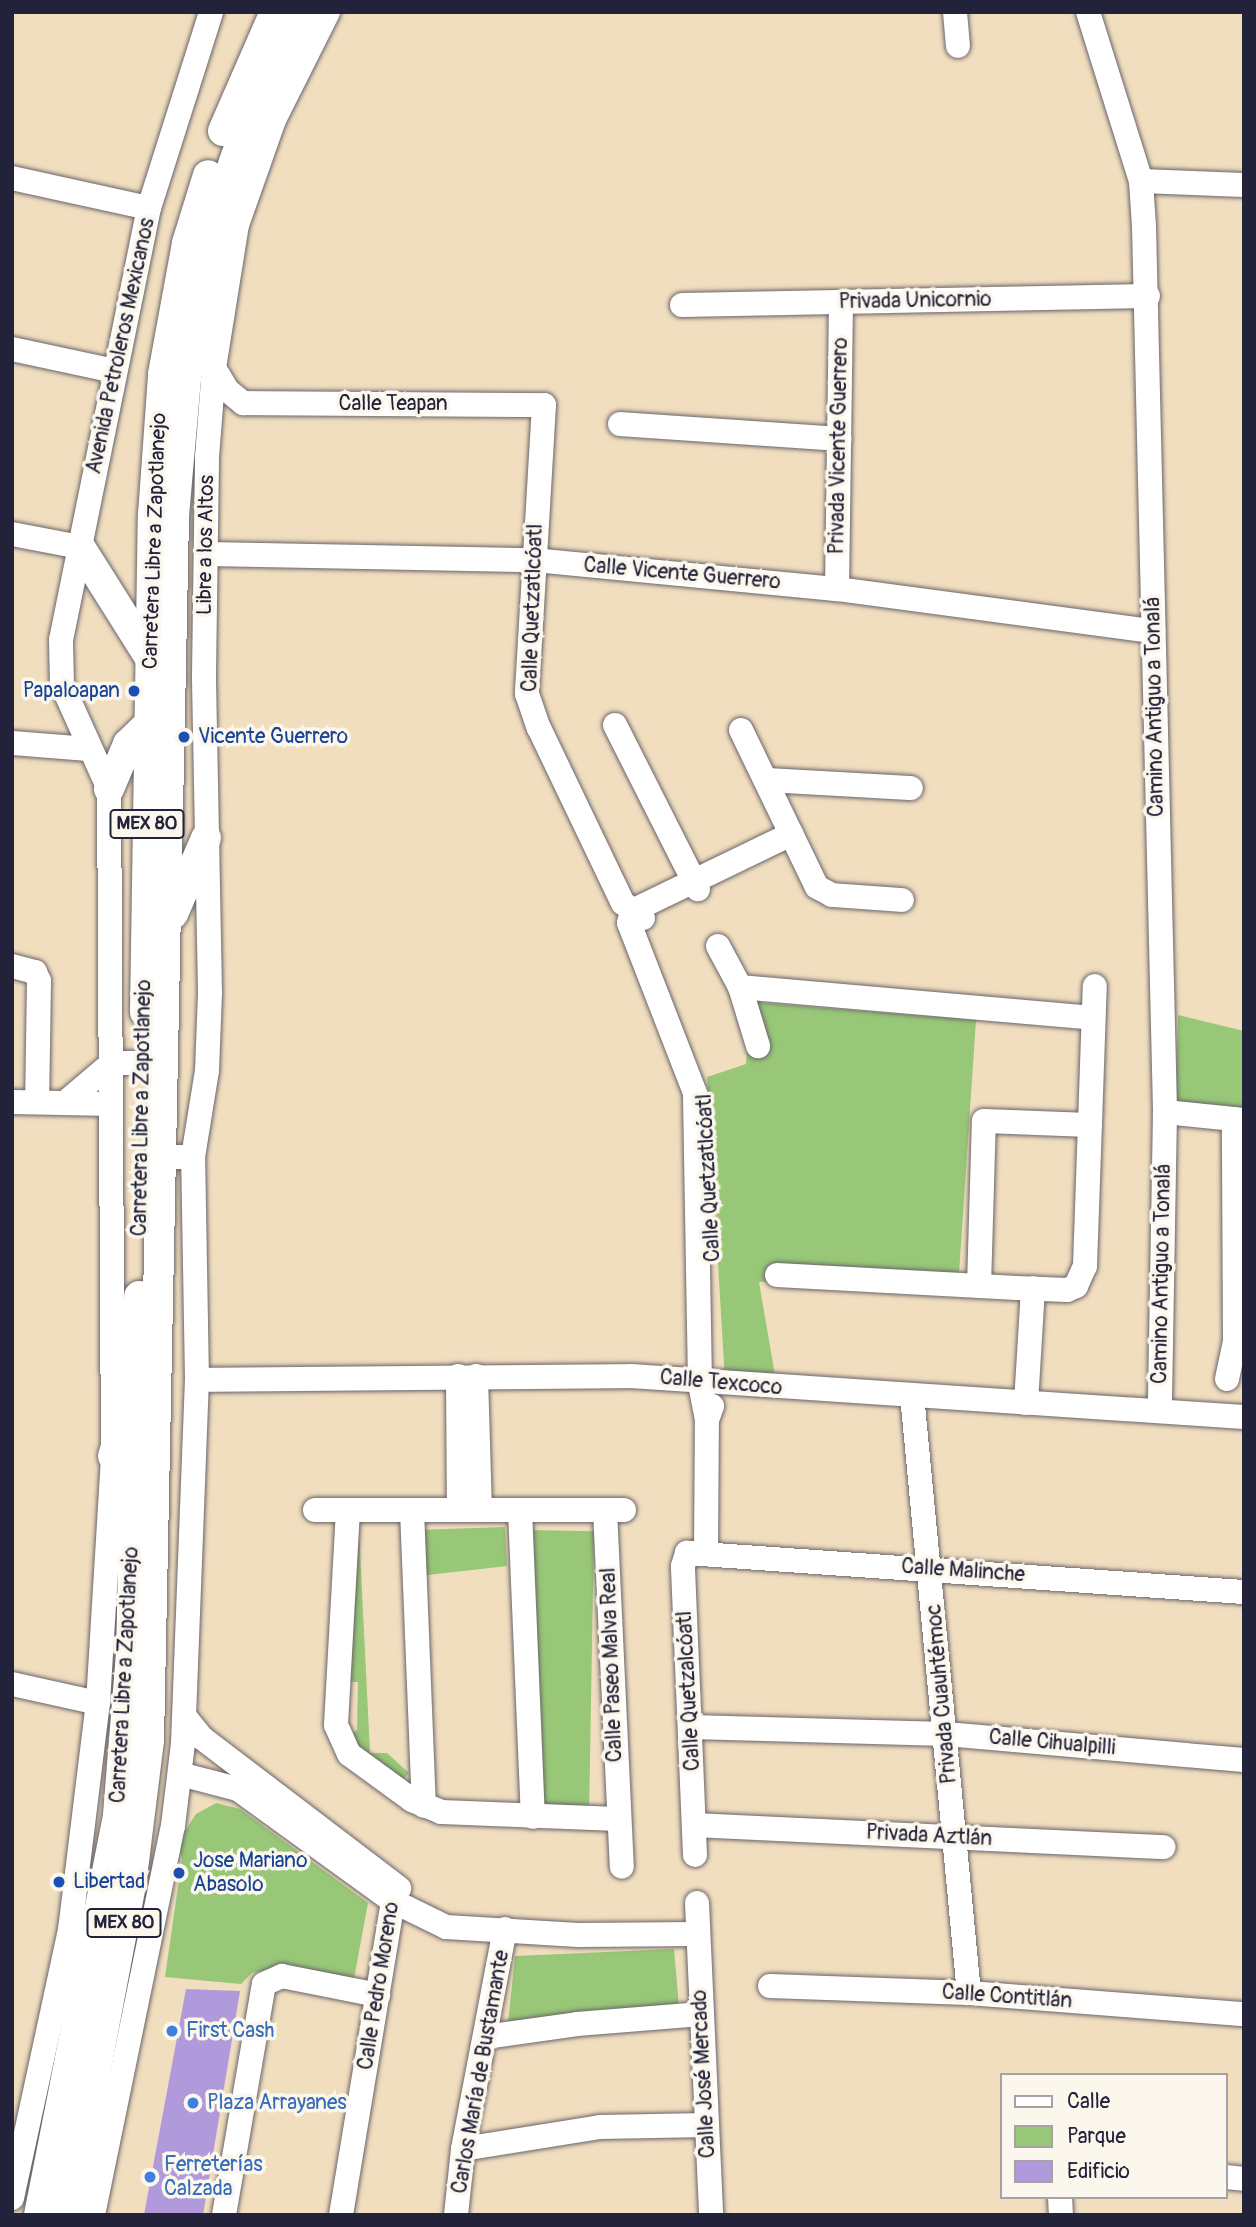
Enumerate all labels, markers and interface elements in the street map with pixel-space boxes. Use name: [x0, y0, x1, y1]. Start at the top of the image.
street label: Avenida Petroleros Mexicanos: [82, 216, 160, 476]
street label: Privada Unicornio: [838, 287, 992, 315]
street label: Privada Vicente Guerrero: [825, 337, 853, 555]
street label: Calle Teapan: [338, 391, 448, 417]
street label: Carretera Libre a Zapotlanejo: [138, 412, 172, 670]
street label: Libre a los Altos: [192, 475, 220, 615]
street label: Calle Quetzatlcóatl: [517, 524, 549, 692]
street label: Calle Vicente Guerrero: [582, 553, 782, 595]
street label: Camino Antiguo a Tonalá: [1140, 597, 1170, 817]
place label: Papaloapan: [23, 678, 120, 704]
marker: Papaloapan: [126, 683, 142, 699]
place label: Vicente Guerrero: [198, 724, 348, 750]
marker: Vicente Guerrero: [176, 729, 192, 745]
road number: MEX 80: [108, 808, 186, 839]
street label: Carretera Libre a Zapotlanejo: [127, 979, 157, 1237]
street label: Calle Quetzatlcóatl: [692, 1093, 726, 1263]
street label: Camino Antiguo a Tonalá: [1147, 1164, 1177, 1384]
street label: Calle Texcoco: [659, 1365, 783, 1401]
street label: Carretera Libre a Zapotlanejo: [106, 1546, 144, 1804]
street label: Calle Malinche: [900, 1554, 1026, 1588]
street label: Calle Paseo Malva Real: [596, 1567, 628, 1763]
street label: Privada Cuauhtémoc: [922, 1603, 962, 1785]
street label: Calle Quetzalcóatl: [672, 1610, 706, 1772]
street label: Calle Cihualpilli: [988, 1725, 1116, 1761]
street label: Privada Aztlán: [865, 1820, 993, 1852]
place label: Jose Mariano Abasolo: [193, 1848, 307, 1898]
marker: Jose Mariano Abasolo: [171, 1865, 187, 1881]
place label: Libertad: [73, 1869, 145, 1895]
marker: Libertad: [51, 1874, 67, 1890]
street label: Calle Pedro Moreno: [353, 1900, 405, 2072]
road number: MEX 80: [86, 1908, 162, 1938]
street label: Carlos María de Bustamante: [447, 1948, 515, 2196]
street label: Calle Contitlán: [941, 1980, 1073, 2014]
street label: Calle José Mercado: [687, 1989, 721, 2159]
place label: First Cash: [186, 2018, 274, 2044]
marker: First Cash: [164, 2023, 180, 2039]
legend: [1000, 2073, 1228, 2199]
text: Calle: [1067, 2088, 1110, 2115]
place label: Plaza Arrayanes: [207, 2090, 347, 2116]
marker: Plaza Arrayanes: [185, 2095, 201, 2111]
text: Parque: [1067, 2123, 1126, 2150]
place label: Ferreterías Calzada: [164, 2152, 263, 2202]
text: Edificio: [1067, 2158, 1130, 2185]
marker: Ferreterías Calzada: [142, 2169, 158, 2185]

